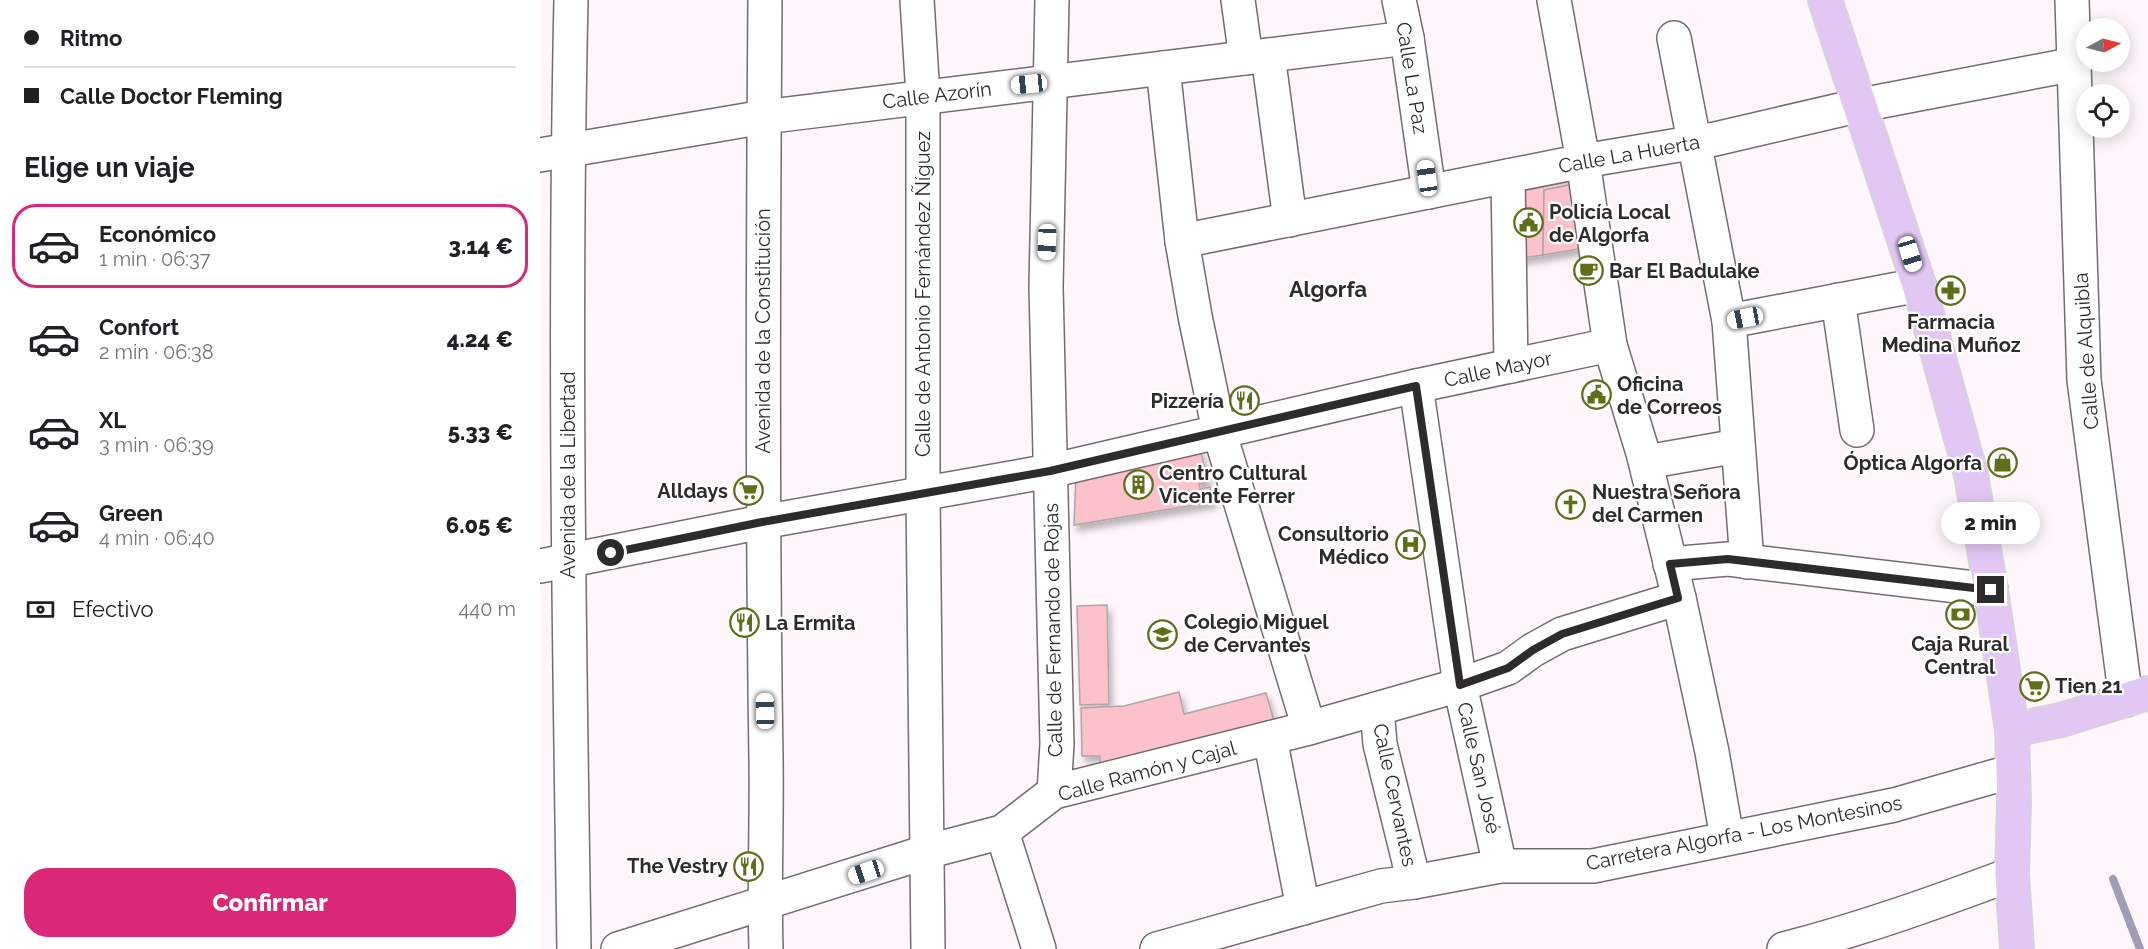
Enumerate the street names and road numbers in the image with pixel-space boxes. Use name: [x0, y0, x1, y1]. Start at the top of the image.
street label: Calle La Paz: [1391, 20, 1433, 136]
street label: Calle Azorín: [881, 76, 993, 114]
street label: Calle La Huerta: [1557, 130, 1701, 178]
street label: Calle de Antonio Fernández Ñíguez: [911, 131, 935, 457]
street label: Avenida de la Constitución: [751, 208, 775, 454]
street label: Calle de Alquibla: [2069, 272, 2103, 430]
street label: Calle Mayor: [1442, 346, 1554, 392]
street label: Avenida de la Libertad: [556, 371, 580, 579]
street label: Calle de Fernando de Rojas: [1039, 503, 1067, 757]
street label: Calle San José: [1452, 700, 1506, 836]
street label: Calle Cervantes: [1368, 721, 1422, 869]
street label: Calle Ramón y Cajal: [1055, 736, 1239, 806]
street label: Carretera Algorfa - Los Montesinos: [1584, 791, 1904, 875]

